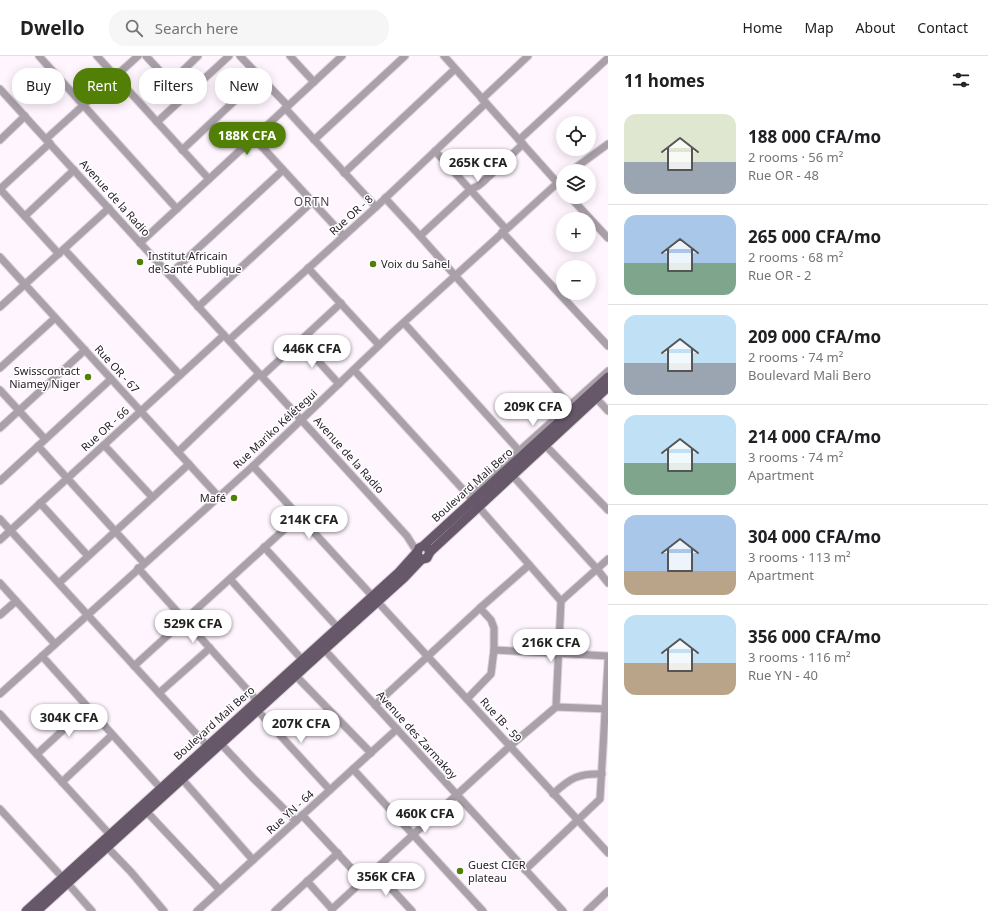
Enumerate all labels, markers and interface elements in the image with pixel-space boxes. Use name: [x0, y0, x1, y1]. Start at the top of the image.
search box: [109, 10, 389, 46]
text: Dwello: [20, 15, 85, 41]
icon: search: [123, 17, 145, 39]
text: Search here: [155, 18, 238, 38]
text: Home: [743, 18, 782, 37]
text: Map: [804, 18, 834, 37]
text: About: [856, 18, 895, 37]
text: Contact: [917, 18, 968, 37]
chip: Buy: [12, 68, 65, 104]
chip: Rent: [73, 68, 131, 104]
chip: Filters: [139, 68, 207, 104]
chip: New: [215, 68, 272, 104]
text: 11 homes: [624, 69, 705, 92]
icon: filters: [950, 69, 972, 91]
map controls: [556, 116, 596, 300]
button: locate: [556, 116, 596, 156]
pin: 188K CFA: [206, 122, 288, 156]
text: 188 000 CFA/mo: [748, 125, 881, 148]
text: 188K CFA: [218, 126, 276, 144]
icon: home: [656, 130, 704, 178]
text: 2 rooms · 56 m²: [748, 148, 843, 166]
pin: 265K CFA: [437, 149, 519, 183]
text: 265K CFA: [449, 153, 507, 171]
street label: Avenue de la Radio: [77, 156, 154, 240]
button: layers: [556, 164, 596, 204]
text: Rue OR - 48: [748, 166, 819, 184]
street label: Rue OR - 8: [326, 191, 376, 238]
district label: ORTN: [294, 193, 330, 210]
button: +: [556, 212, 596, 252]
text: 265 000 CFA/mo: [748, 225, 881, 248]
icon: home: [656, 231, 704, 279]
place label: Institut Africain de Santé Publique: [148, 248, 242, 276]
text: 2 rooms · 68 m²: [748, 248, 843, 266]
place label: Voix du Sahel: [381, 256, 450, 271]
marker: Institut Africain de Santé Publique: [135, 257, 145, 267]
marker: Voix du Sahel: [368, 259, 378, 269]
button: −: [556, 260, 596, 300]
text: Rue OR - 2: [748, 266, 811, 284]
text: 209 000 CFA/mo: [748, 325, 881, 348]
icon: home: [656, 331, 704, 379]
pin: 446K CFA: [271, 335, 353, 369]
text: 446K CFA: [283, 339, 341, 357]
street label: Rue OR - 67: [92, 341, 143, 396]
text: 2 rooms · 74 m²: [748, 348, 843, 366]
place label: Swisscontact Niamey Niger: [9, 363, 80, 391]
text: Boulevard Mali Bero: [748, 366, 871, 384]
marker: Swisscontact Niamey Niger: [83, 372, 93, 382]
street label: Rue Mariko Kélétegui: [229, 386, 320, 472]
pin: 209K CFA: [492, 393, 574, 427]
text: 209K CFA: [504, 397, 562, 415]
street label: Rue OR - 66: [77, 403, 132, 454]
street label: Avenue de la Radio: [311, 413, 388, 497]
text: 214 000 CFA/mo: [748, 425, 881, 448]
icon: home: [656, 431, 704, 479]
street label: Boulevard Mali Bero: [428, 444, 516, 525]
text: 3 rooms · 74 m²: [748, 448, 843, 466]
text: Apartment: [748, 466, 814, 484]
place label: Mafé: [200, 490, 226, 505]
marker: Mafé: [229, 493, 239, 503]
pin: 214K CFA: [268, 506, 350, 540]
text: 214K CFA: [280, 510, 338, 528]
text: 304 000 CFA/mo: [748, 525, 881, 548]
icon: home: [656, 531, 704, 579]
text: 3 rooms · 113 m²: [748, 548, 851, 566]
text: Apartment: [748, 566, 814, 584]
pin: 529K CFA: [152, 610, 234, 644]
text: 529K CFA: [164, 614, 222, 632]
text: 356 000 CFA/mo: [748, 625, 881, 648]
pin: 216K CFA: [510, 629, 592, 663]
icon: home: [656, 631, 704, 679]
text: 216K CFA: [522, 633, 580, 651]
text: 3 rooms · 116 m²: [748, 648, 851, 666]
text: Rue YN - 40: [748, 666, 818, 684]
street label: Boulevard Mali Bero: [170, 682, 258, 763]
street label: Avenue des Zarmakoy: [374, 687, 461, 782]
street label: Rue IB - 59: [477, 694, 525, 745]
pin: 304K CFA: [28, 704, 110, 738]
text: 304K CFA: [40, 708, 98, 726]
pin: 207K CFA: [260, 710, 342, 744]
text: 207K CFA: [272, 714, 330, 732]
street label: Rue YN - 64: [263, 786, 317, 837]
pin: 460K CFA: [384, 800, 466, 834]
text: 460K CFA: [396, 804, 454, 822]
place label: Guest CICR plateau: [468, 857, 526, 885]
pin: 356K CFA: [345, 863, 427, 897]
marker: Guest CICR plateau: [455, 866, 465, 876]
text: 356K CFA: [357, 867, 415, 885]

